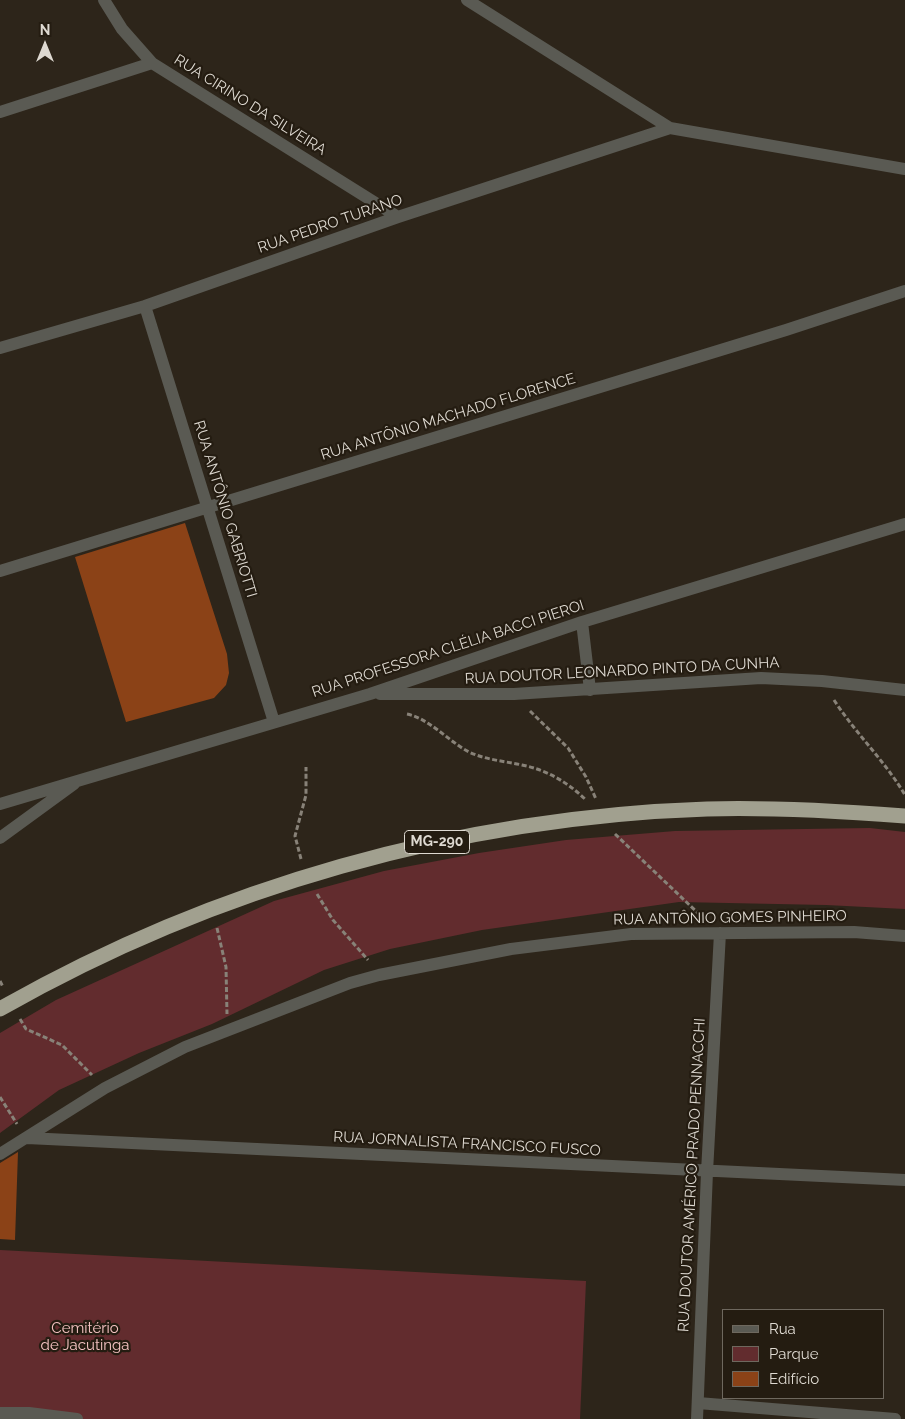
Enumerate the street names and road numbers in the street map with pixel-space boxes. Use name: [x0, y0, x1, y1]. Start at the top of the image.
street label: RUA CIRINO DA SILVEIRA: [171, 51, 329, 159]
street label: RUA PEDRO TURANO: [255, 191, 405, 257]
street label: RUA ANTÔNIO MACHADO FLORENCE: [318, 370, 578, 464]
street label: RUA ANTÔNIO GABRIOTTI: [189, 418, 261, 600]
street label: RUA PROFESSORA CLÉLIA BACCI PIEROI: [310, 596, 586, 702]
street label: RUA DOUTOR LEONARDO PINTO DA CUNHA: [464, 654, 780, 688]
road number: MG-290: [404, 830, 470, 854]
street label: RUA ANTÔNIO GOMES PINHEIRO: [613, 907, 847, 929]
street label: RUA DOUTOR AMÉRICO PRADO PENNACCHI: [675, 1017, 709, 1333]
street label: RUA JORNALISTA FRANCISCO FUSCO: [333, 1128, 601, 1160]

